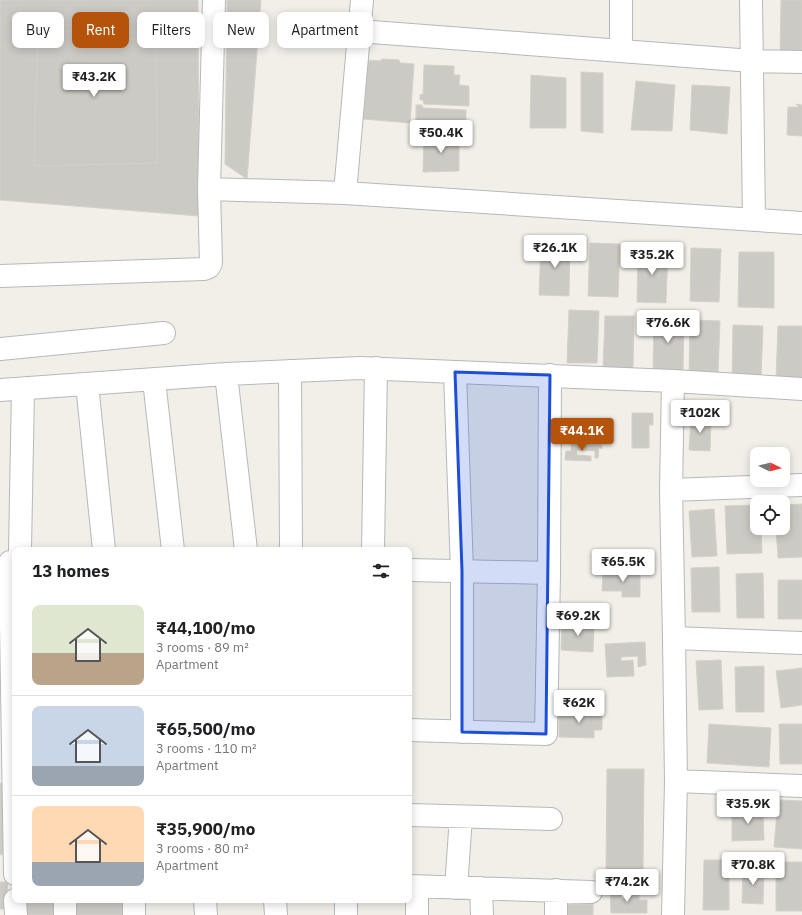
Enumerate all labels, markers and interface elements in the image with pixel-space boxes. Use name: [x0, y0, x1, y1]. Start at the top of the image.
chip: Buy: [12, 12, 64, 48]
chip: Rent: [72, 12, 129, 48]
chip: Filters: [137, 12, 205, 48]
chip: New: [213, 12, 269, 48]
chip: Apartment: [277, 12, 373, 48]
pin: ₹43.2K: [61, 64, 127, 98]
text: ₹43.2K: [72, 68, 116, 85]
pin: ₹50.4K: [408, 120, 474, 154]
text: ₹50.4K: [419, 124, 463, 141]
pin: ₹26.1K: [522, 235, 588, 269]
text: ₹26.1K: [533, 239, 577, 256]
pin: ₹35.2K: [619, 242, 685, 276]
text: ₹35.2K: [630, 246, 674, 263]
pin: ₹76.6K: [635, 310, 701, 344]
text: ₹76.6K: [646, 314, 690, 331]
pin: ₹102K: [672, 400, 728, 434]
text: ₹102K: [680, 404, 720, 421]
pin: ₹44.1K: [549, 418, 615, 452]
text: ₹44.1K: [560, 422, 604, 439]
north arrow: [750, 447, 790, 487]
map controls: [750, 447, 790, 535]
button: locate: [750, 495, 790, 535]
pin: ₹65.5K: [590, 549, 656, 583]
text: ₹65.5K: [601, 553, 645, 570]
text: 13 homes: [32, 560, 109, 582]
icon: filters: [370, 560, 392, 582]
pin: ₹69.2K: [545, 603, 611, 637]
text: ₹69.2K: [556, 607, 600, 624]
text: ₹44,100/mo: [156, 617, 255, 639]
icon: home: [64, 621, 112, 669]
text: 3 rooms · 89 m²: [156, 639, 249, 656]
text: Apartment: [156, 656, 219, 673]
pin: ₹62K: [555, 690, 603, 724]
text: ₹62K: [563, 694, 595, 711]
text: ₹65,500/mo: [156, 718, 255, 740]
icon: home: [64, 722, 112, 770]
text: 3 rooms · 110 m²: [156, 740, 257, 757]
text: Apartment: [156, 757, 219, 774]
pin: ₹35.9K: [715, 791, 781, 825]
text: ₹35.9K: [726, 795, 770, 812]
text: ₹35,900/mo: [156, 818, 255, 840]
icon: home: [64, 822, 112, 870]
text: 3 rooms · 80 m²: [156, 840, 249, 857]
pin: ₹70.8K: [720, 852, 786, 886]
text: ₹70.8K: [731, 856, 775, 873]
text: Apartment: [156, 857, 219, 874]
pin: ₹74.2K: [594, 869, 660, 903]
text: ₹74.2K: [605, 873, 649, 890]

